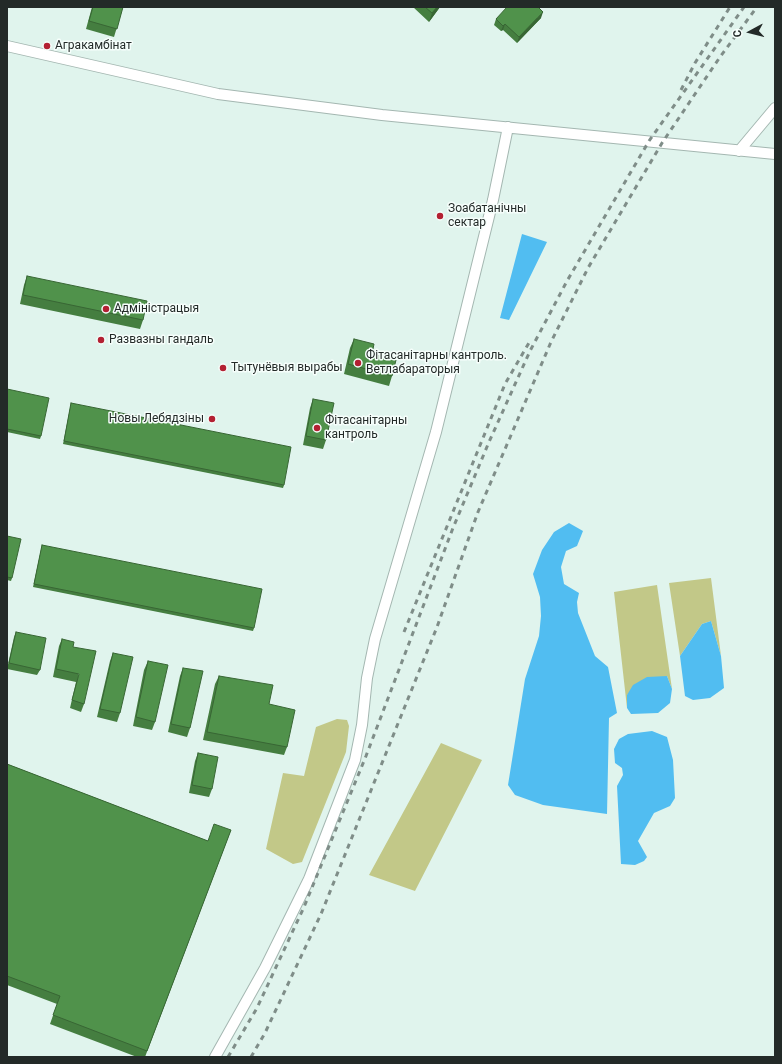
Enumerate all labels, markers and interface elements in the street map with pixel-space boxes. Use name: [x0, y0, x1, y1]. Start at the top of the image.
north arrow: [730, 12, 770, 52]
text: С: [731, 29, 744, 38]
place label: Агракамбінат: [55, 39, 132, 53]
marker: Агракамбінат: [42, 41, 52, 51]
place label: Зоабатанічны сектар: [448, 202, 526, 230]
marker: Зоабатанічны сектар: [435, 211, 445, 221]
place label: Адміністрацыя: [114, 302, 199, 316]
marker: Адміністрацыя: [101, 304, 111, 314]
place label: Развазны гандаль: [109, 333, 214, 347]
marker: Развазны гандаль: [96, 335, 106, 345]
place label: Фітасанітарны кантроль. Ветлабараторыя: [366, 349, 507, 377]
marker: Фітасанітарны кантроль. Ветлабараторыя: [353, 358, 363, 368]
place label: Тытунёвыя вырабы: [231, 361, 343, 375]
marker: Тытунёвыя вырабы: [218, 363, 228, 373]
place label: Новы Лебядзіны: [109, 412, 204, 426]
marker: Новы Лебядзіны: [207, 414, 217, 424]
place label: Фітасанітарны кантроль: [325, 414, 407, 442]
marker: Фітасанітарны кантроль: [312, 423, 322, 433]

